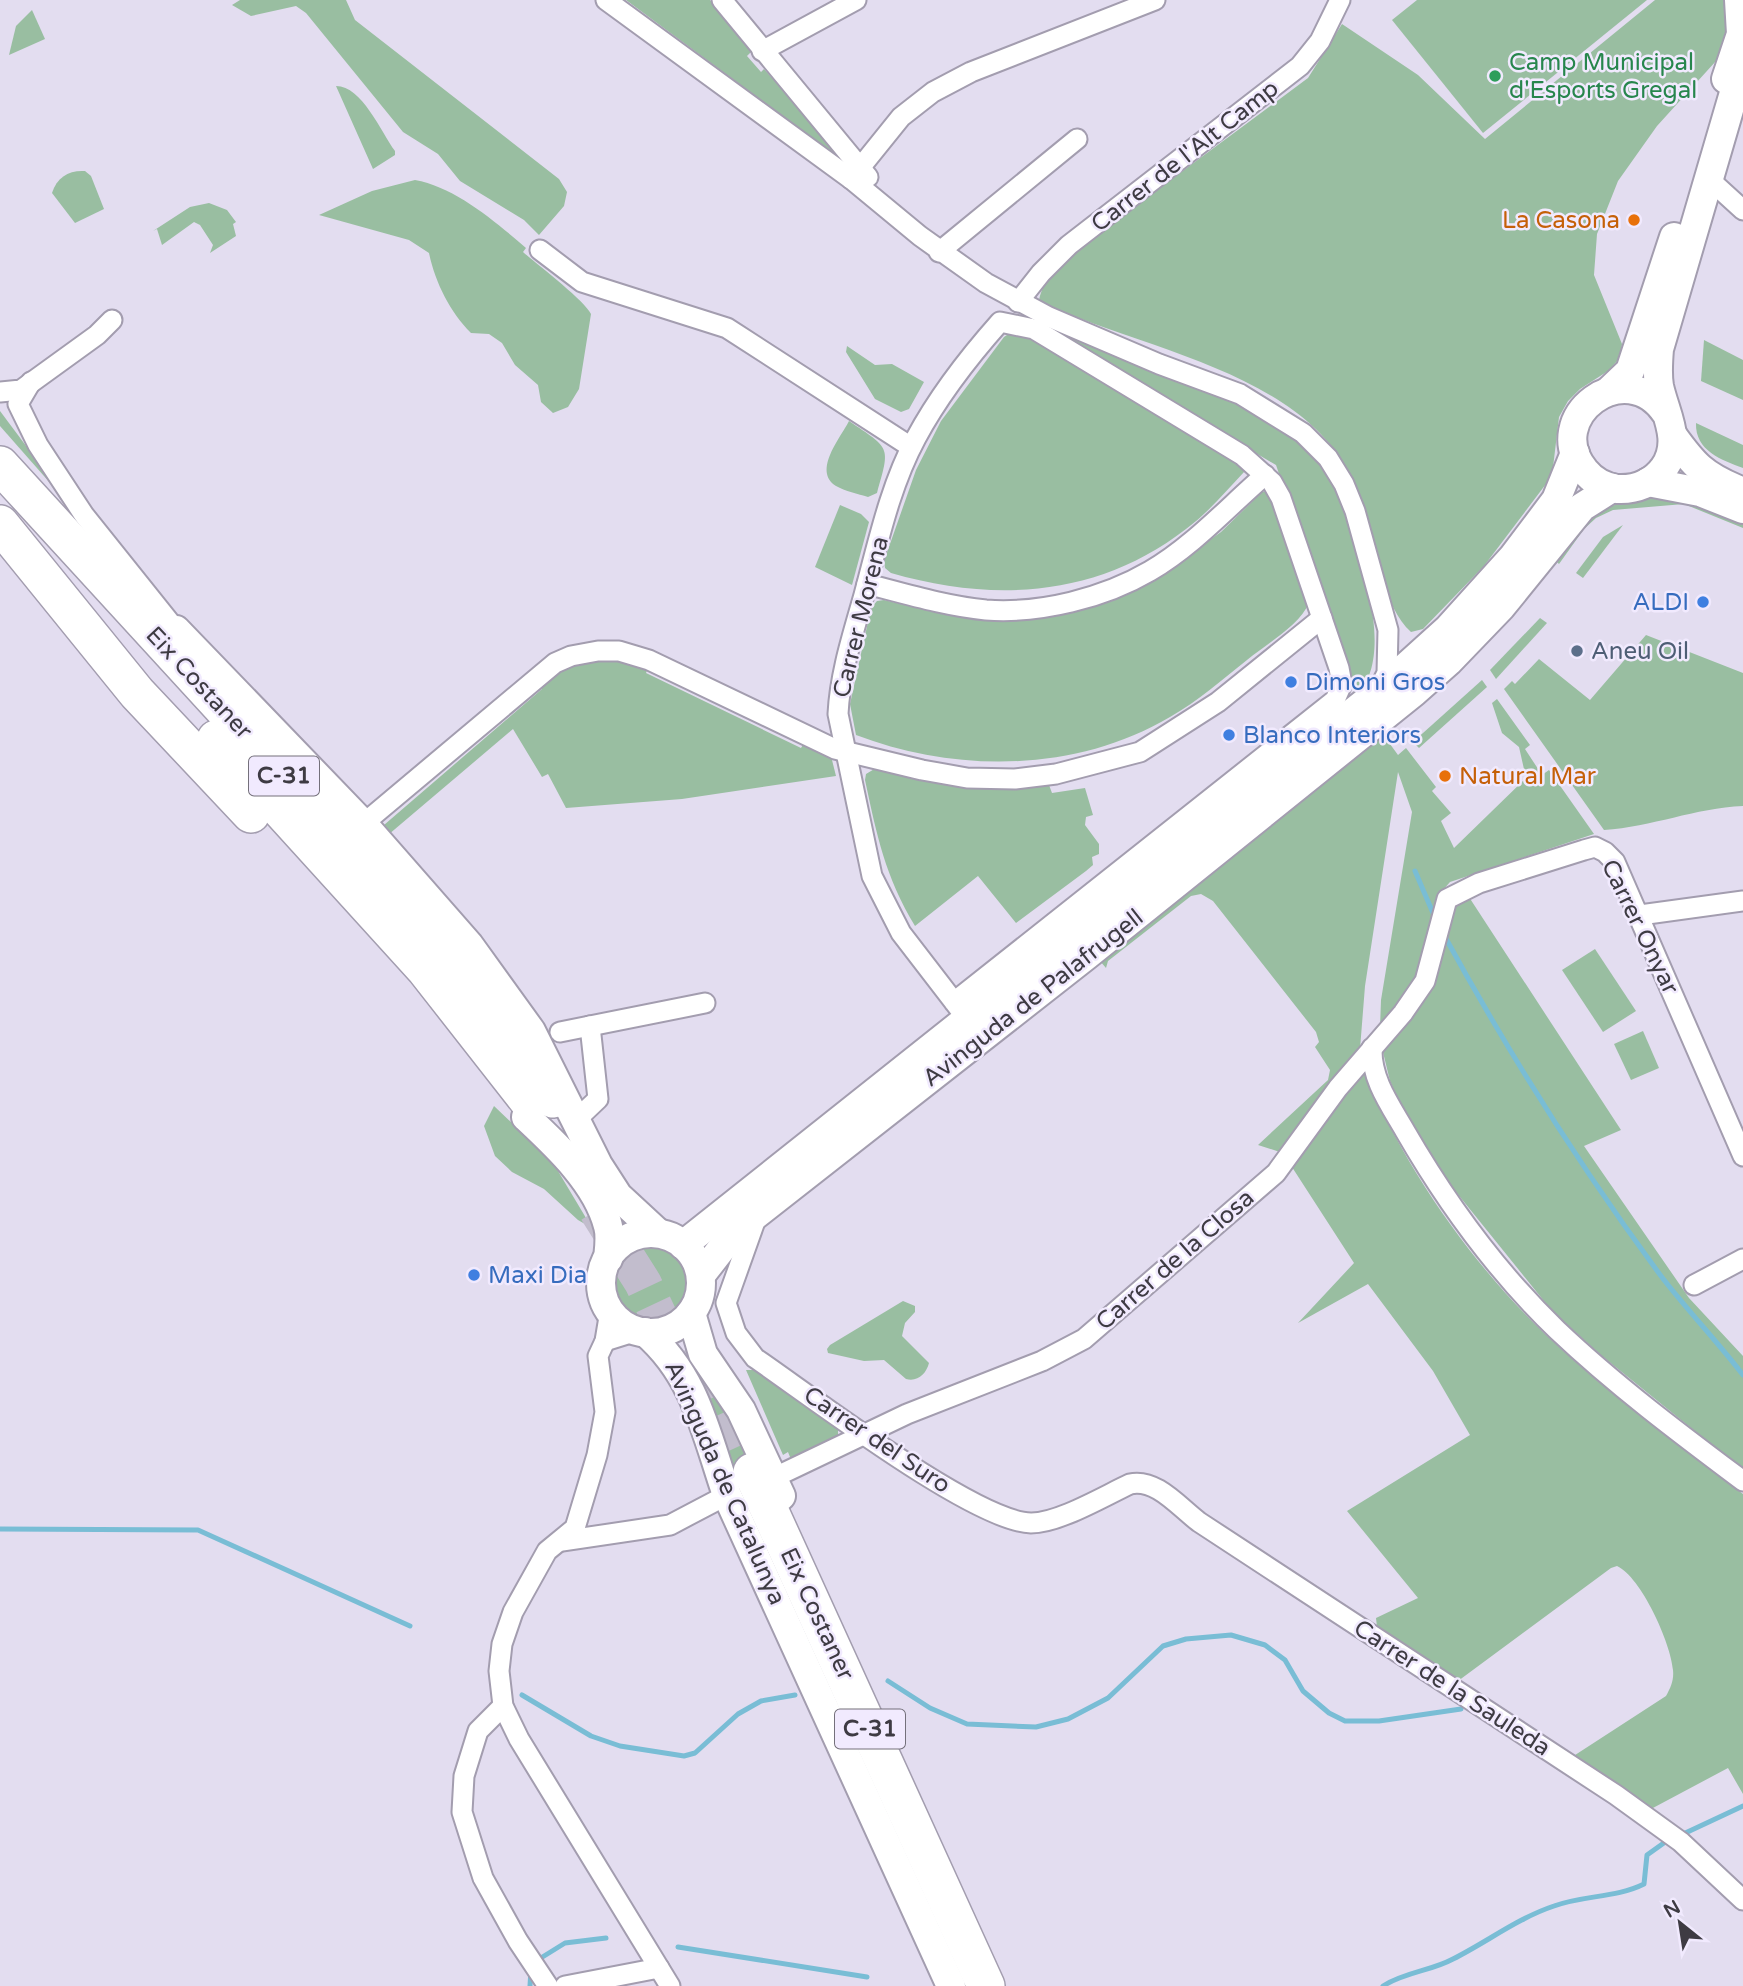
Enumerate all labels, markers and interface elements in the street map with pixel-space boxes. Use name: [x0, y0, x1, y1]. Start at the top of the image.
place label: Camp Municipal d'Esports Gregal: [1509, 48, 1697, 105]
marker: Camp Municipal d'Esports Gregal: [1487, 68, 1503, 84]
street label: Carrer de l'Alt Camp: [1085, 74, 1285, 238]
place label: La Casona: [1502, 206, 1620, 235]
marker: La Casona: [1626, 212, 1642, 228]
street label: Carrer Morena: [827, 533, 895, 701]
place label: ALDI: [1632, 588, 1689, 617]
marker: ALDI: [1695, 594, 1711, 610]
street label: Eix Costaner: [140, 621, 259, 746]
place label: Aneu Oil: [1591, 637, 1689, 666]
marker: Aneu Oil: [1569, 643, 1585, 659]
place label: Dimoni Gros: [1305, 668, 1445, 697]
marker: Dimoni Gros: [1283, 674, 1299, 690]
place label: Blanco Interiors: [1243, 721, 1421, 750]
marker: Blanco Interiors: [1221, 727, 1237, 743]
road number: C-31: [249, 756, 319, 796]
place label: Natural Mar: [1459, 762, 1597, 791]
marker: Natural Mar: [1437, 768, 1453, 784]
street label: Carrer Onyar: [1595, 855, 1685, 1000]
street label: Avinguda de Palafrugell: [917, 903, 1149, 1093]
street label: Carrer de la Closa: [1090, 1183, 1260, 1337]
place label: Maxi Dia: [488, 1261, 587, 1290]
marker: Maxi Dia: [466, 1267, 482, 1283]
street label: Avinguda de Catalunya: [658, 1357, 792, 1609]
street label: Carrer del Suro: [798, 1380, 956, 1500]
street label: Eix Costaner: [774, 1543, 861, 1686]
street label: Carrer de la Sauleda: [1348, 1614, 1556, 1762]
road number: C-31: [835, 1710, 905, 1748]
north arrow: [1645, 1888, 1715, 1958]
text: N: [1660, 1896, 1684, 1922]

